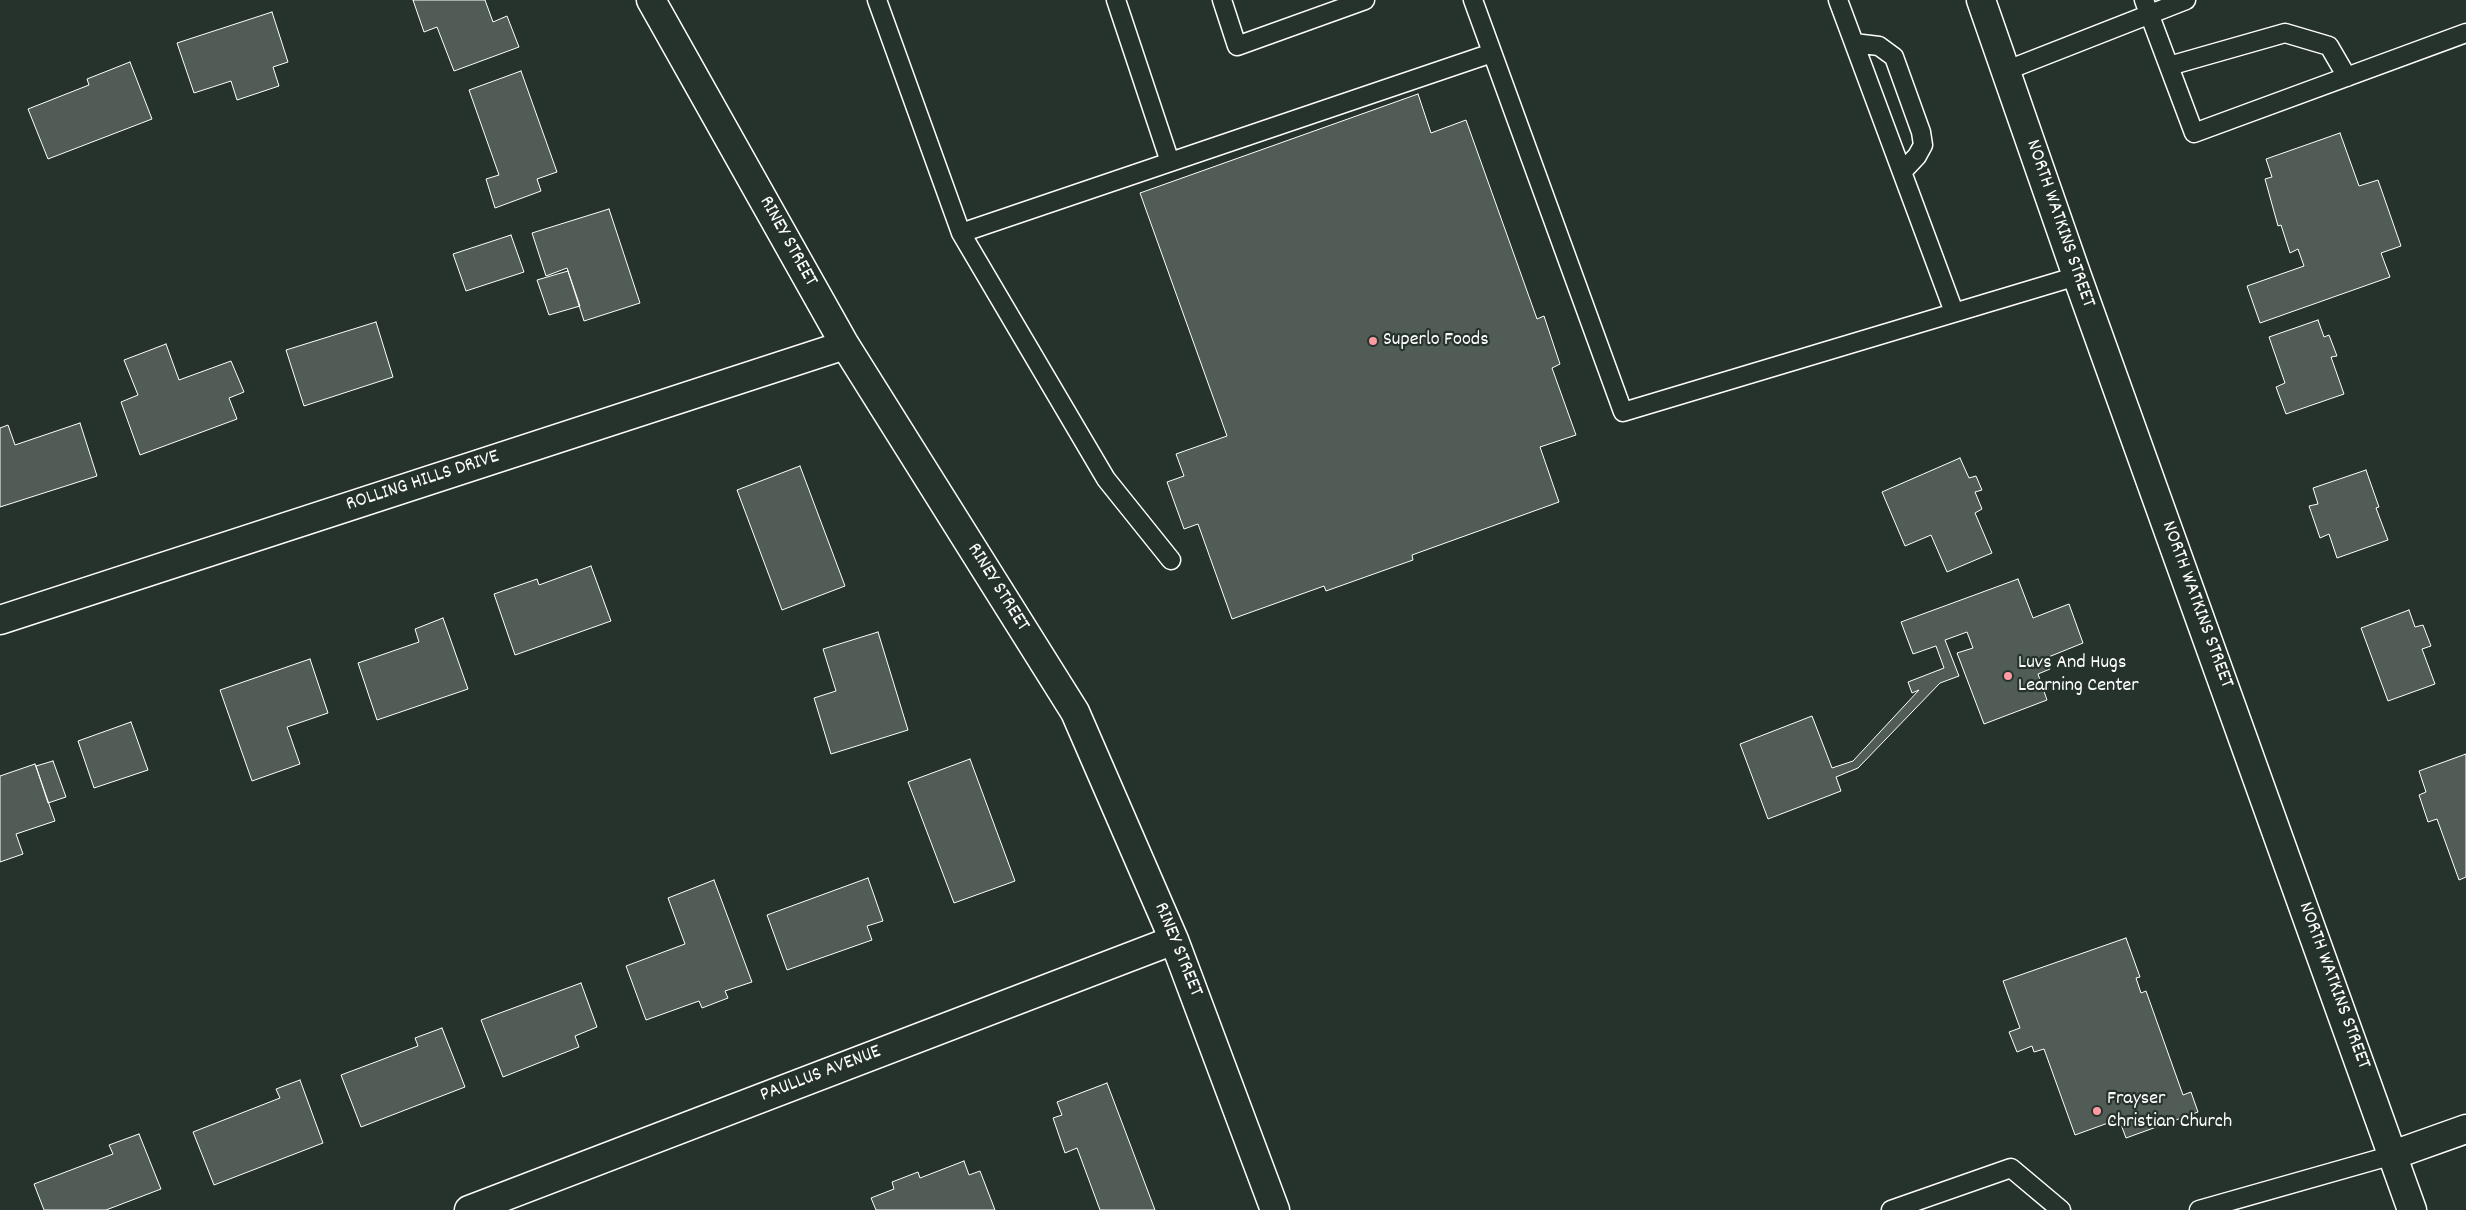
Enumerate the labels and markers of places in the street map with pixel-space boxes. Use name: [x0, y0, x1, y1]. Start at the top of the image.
place label: Superlo Foods: [1383, 329, 1489, 353]
marker: Superlo Foods: [1367, 335, 1379, 347]
place label: Luvs And Hugs Learning Center: [2018, 652, 2139, 699]
marker: Luvs And Hugs Learning Center: [2002, 670, 2014, 682]
place label: Frayser Christian Church: [2107, 1088, 2232, 1135]
marker: Frayser Christian Church: [2091, 1105, 2103, 1117]

